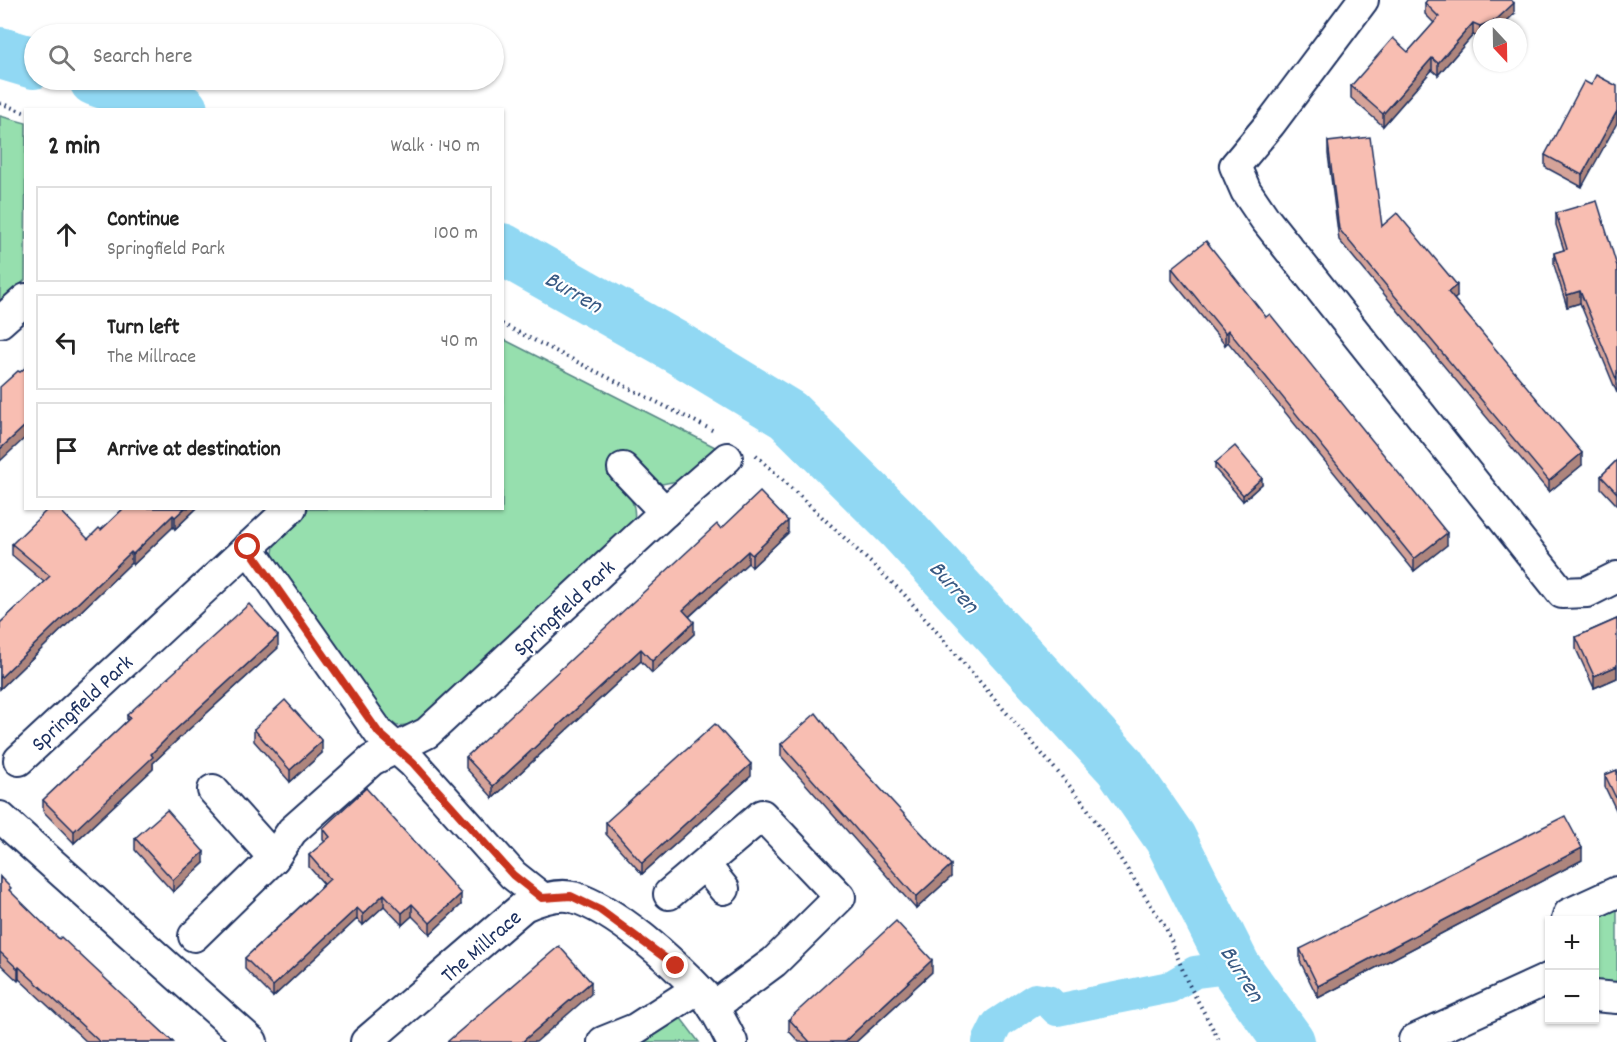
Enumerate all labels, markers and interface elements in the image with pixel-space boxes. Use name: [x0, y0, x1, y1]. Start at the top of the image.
north arrow: [1473, 18, 1527, 72]
search box: [24, 24, 504, 90]
icon: search: [45, 41, 78, 74]
text: Search here: [93, 42, 192, 73]
text: 2 min: [48, 129, 100, 166]
text: Walk · 140 m: [391, 133, 480, 161]
text: Continue: [107, 205, 179, 236]
icon: ahead: [50, 218, 83, 251]
text: 100 m: [434, 220, 478, 248]
text: Springfield Park: [107, 236, 225, 264]
water label: Burren: [538, 264, 608, 324]
text: Turn left: [107, 313, 179, 344]
icon: left: [50, 326, 83, 359]
text: 40 m: [440, 328, 478, 356]
text: The Millrace: [107, 344, 196, 372]
icon: arrive: [50, 434, 83, 467]
text: Arrive at destination: [107, 435, 281, 466]
route start: [234, 533, 260, 559]
street label: Springfield Park: [507, 554, 623, 665]
water label: Burren: [920, 554, 986, 623]
street label: Springfield Park: [25, 649, 141, 760]
street label: The Millrace: [435, 904, 529, 991]
map controls: [1545, 916, 1599, 1024]
button: +: [1545, 916, 1599, 970]
water label: Burren: [1210, 940, 1272, 1010]
route end: [662, 952, 688, 978]
button: −: [1545, 970, 1599, 1024]

